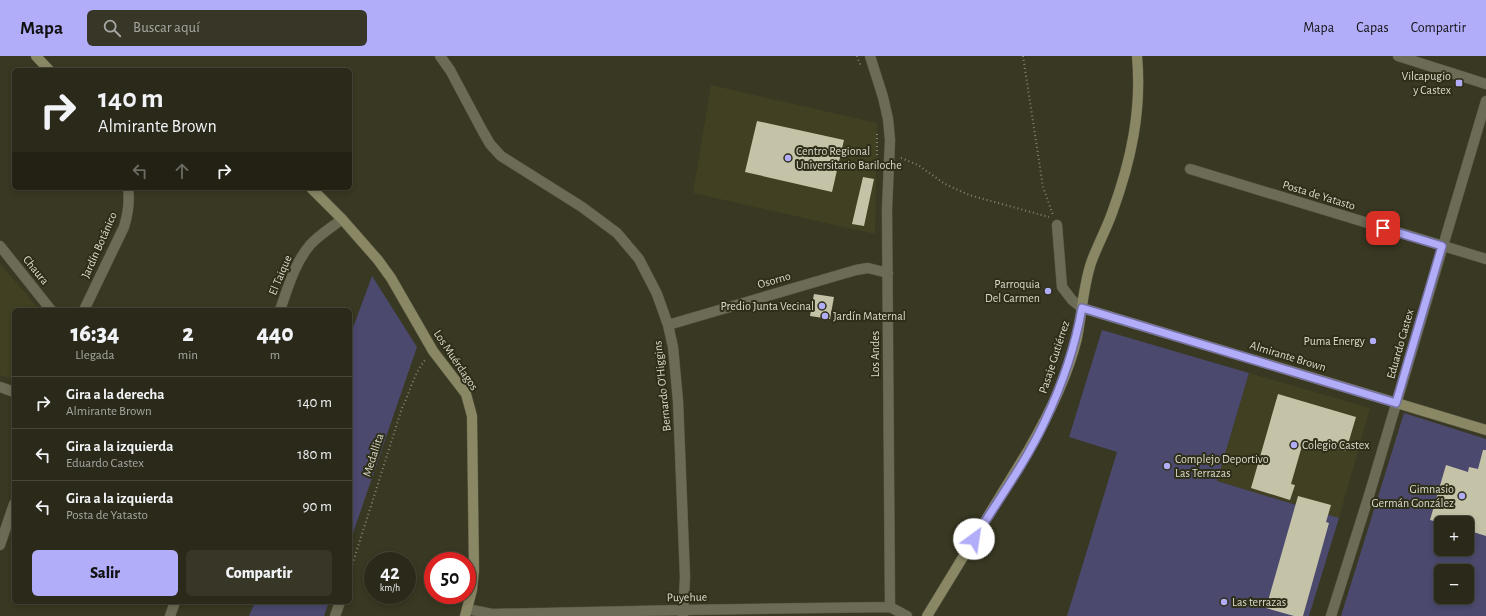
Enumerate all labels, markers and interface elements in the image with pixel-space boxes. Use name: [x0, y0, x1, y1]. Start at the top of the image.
search box: [87, 10, 367, 46]
icon: search: [101, 17, 123, 39]
text: Mapa: [20, 19, 63, 38]
text: Buscar aquí: [133, 20, 200, 35]
text: Mapa: [1303, 21, 1334, 35]
text: Capas: [1356, 21, 1389, 35]
text: Compartir: [1411, 21, 1466, 35]
place label: Vilcapugio y Castex: [1401, 70, 1451, 97]
marker: Vilcapugio y Castex: [1454, 78, 1464, 88]
icon: right: [32, 84, 84, 136]
text: 140 m: [98, 85, 164, 113]
text: Almirante Brown: [98, 118, 217, 136]
place label: Centro Regional Universitario Bariloche: [796, 145, 902, 171]
marker: Centro Regional Universitario Bariloche: [783, 153, 793, 163]
icon: left: [129, 160, 151, 182]
icon: ahead: [171, 160, 193, 182]
icon: right: [213, 160, 235, 182]
street label: Posta de Yatasto: [1281, 178, 1357, 212]
street label: Jardín Botánico: [79, 210, 119, 280]
pin: [1366, 211, 1400, 245]
icon: arrive: [1372, 217, 1394, 239]
street label: Chaura: [21, 253, 51, 287]
street label: El Taique: [266, 253, 294, 297]
street label: Osorno: [756, 270, 792, 290]
place label: Parroquia Del Carmen: [985, 278, 1040, 304]
marker: Parroquia Del Carmen: [1043, 286, 1053, 296]
place label: Predio Junta Vecinal: [720, 300, 814, 312]
marker: Predio Junta Vecinal: [817, 301, 827, 311]
street label: Eduardo Castex: [1384, 308, 1416, 380]
place label: Jardín Maternal: [833, 310, 906, 322]
marker: Jardín Maternal: [820, 311, 830, 321]
street label: Pasaje Gutiérrez: [1037, 319, 1072, 395]
text: 16:34: [70, 322, 119, 346]
text: 2: [182, 322, 194, 346]
text: 440: [256, 322, 294, 346]
street label: Los Muérdagos: [432, 328, 480, 392]
street label: Los Andes: [869, 331, 881, 377]
place label: Puma Energy: [1304, 335, 1365, 348]
marker: Puma Energy: [1368, 336, 1378, 346]
street label: Almirante Brown: [1248, 339, 1328, 373]
street label: Bernardo O'Higgins: [651, 340, 673, 432]
text: Llegada: [75, 349, 115, 362]
text: min: [178, 349, 198, 362]
text: m: [270, 349, 280, 362]
text: Gira a la derecha: [66, 387, 165, 402]
icon: right: [32, 392, 54, 414]
text: 140 m: [297, 395, 332, 410]
text: Almirante Brown: [66, 405, 152, 418]
street label: Medallita: [360, 431, 386, 478]
text: Gira a la izquierda: [66, 439, 173, 454]
place label: Colegio Castex: [1302, 439, 1370, 451]
marker: Colegio Castex: [1289, 440, 1299, 450]
icon: left: [32, 444, 54, 466]
text: 180 m: [297, 447, 332, 462]
place label: Complejo Deportivo Las Terrazas: [1175, 453, 1269, 479]
text: Eduardo Castex: [66, 457, 144, 470]
marker: Complejo Deportivo Las Terrazas: [1162, 461, 1172, 471]
place label: Gimnasio Germán González: [1372, 483, 1454, 509]
text: Gira a la izquierda: [66, 491, 173, 506]
marker: Gimnasio Germán González: [1457, 491, 1467, 501]
icon: left: [32, 496, 54, 518]
text: 90 m: [303, 499, 332, 514]
text: Posta de Yatasto: [66, 509, 148, 522]
map controls: [1434, 516, 1474, 604]
button: +: [1434, 516, 1474, 556]
position arrow: [953, 518, 995, 560]
button: Salir: [32, 550, 178, 596]
button: Compartir: [186, 550, 332, 596]
speed limit sign: 50: [424, 552, 476, 604]
text: 42: [380, 563, 400, 583]
button: −: [1434, 564, 1474, 604]
text: km/h: [380, 583, 400, 593]
street label: Puyehue: [667, 591, 707, 604]
place label: Las terrazas: [1232, 596, 1286, 608]
marker: Las terrazas: [1219, 597, 1229, 607]

